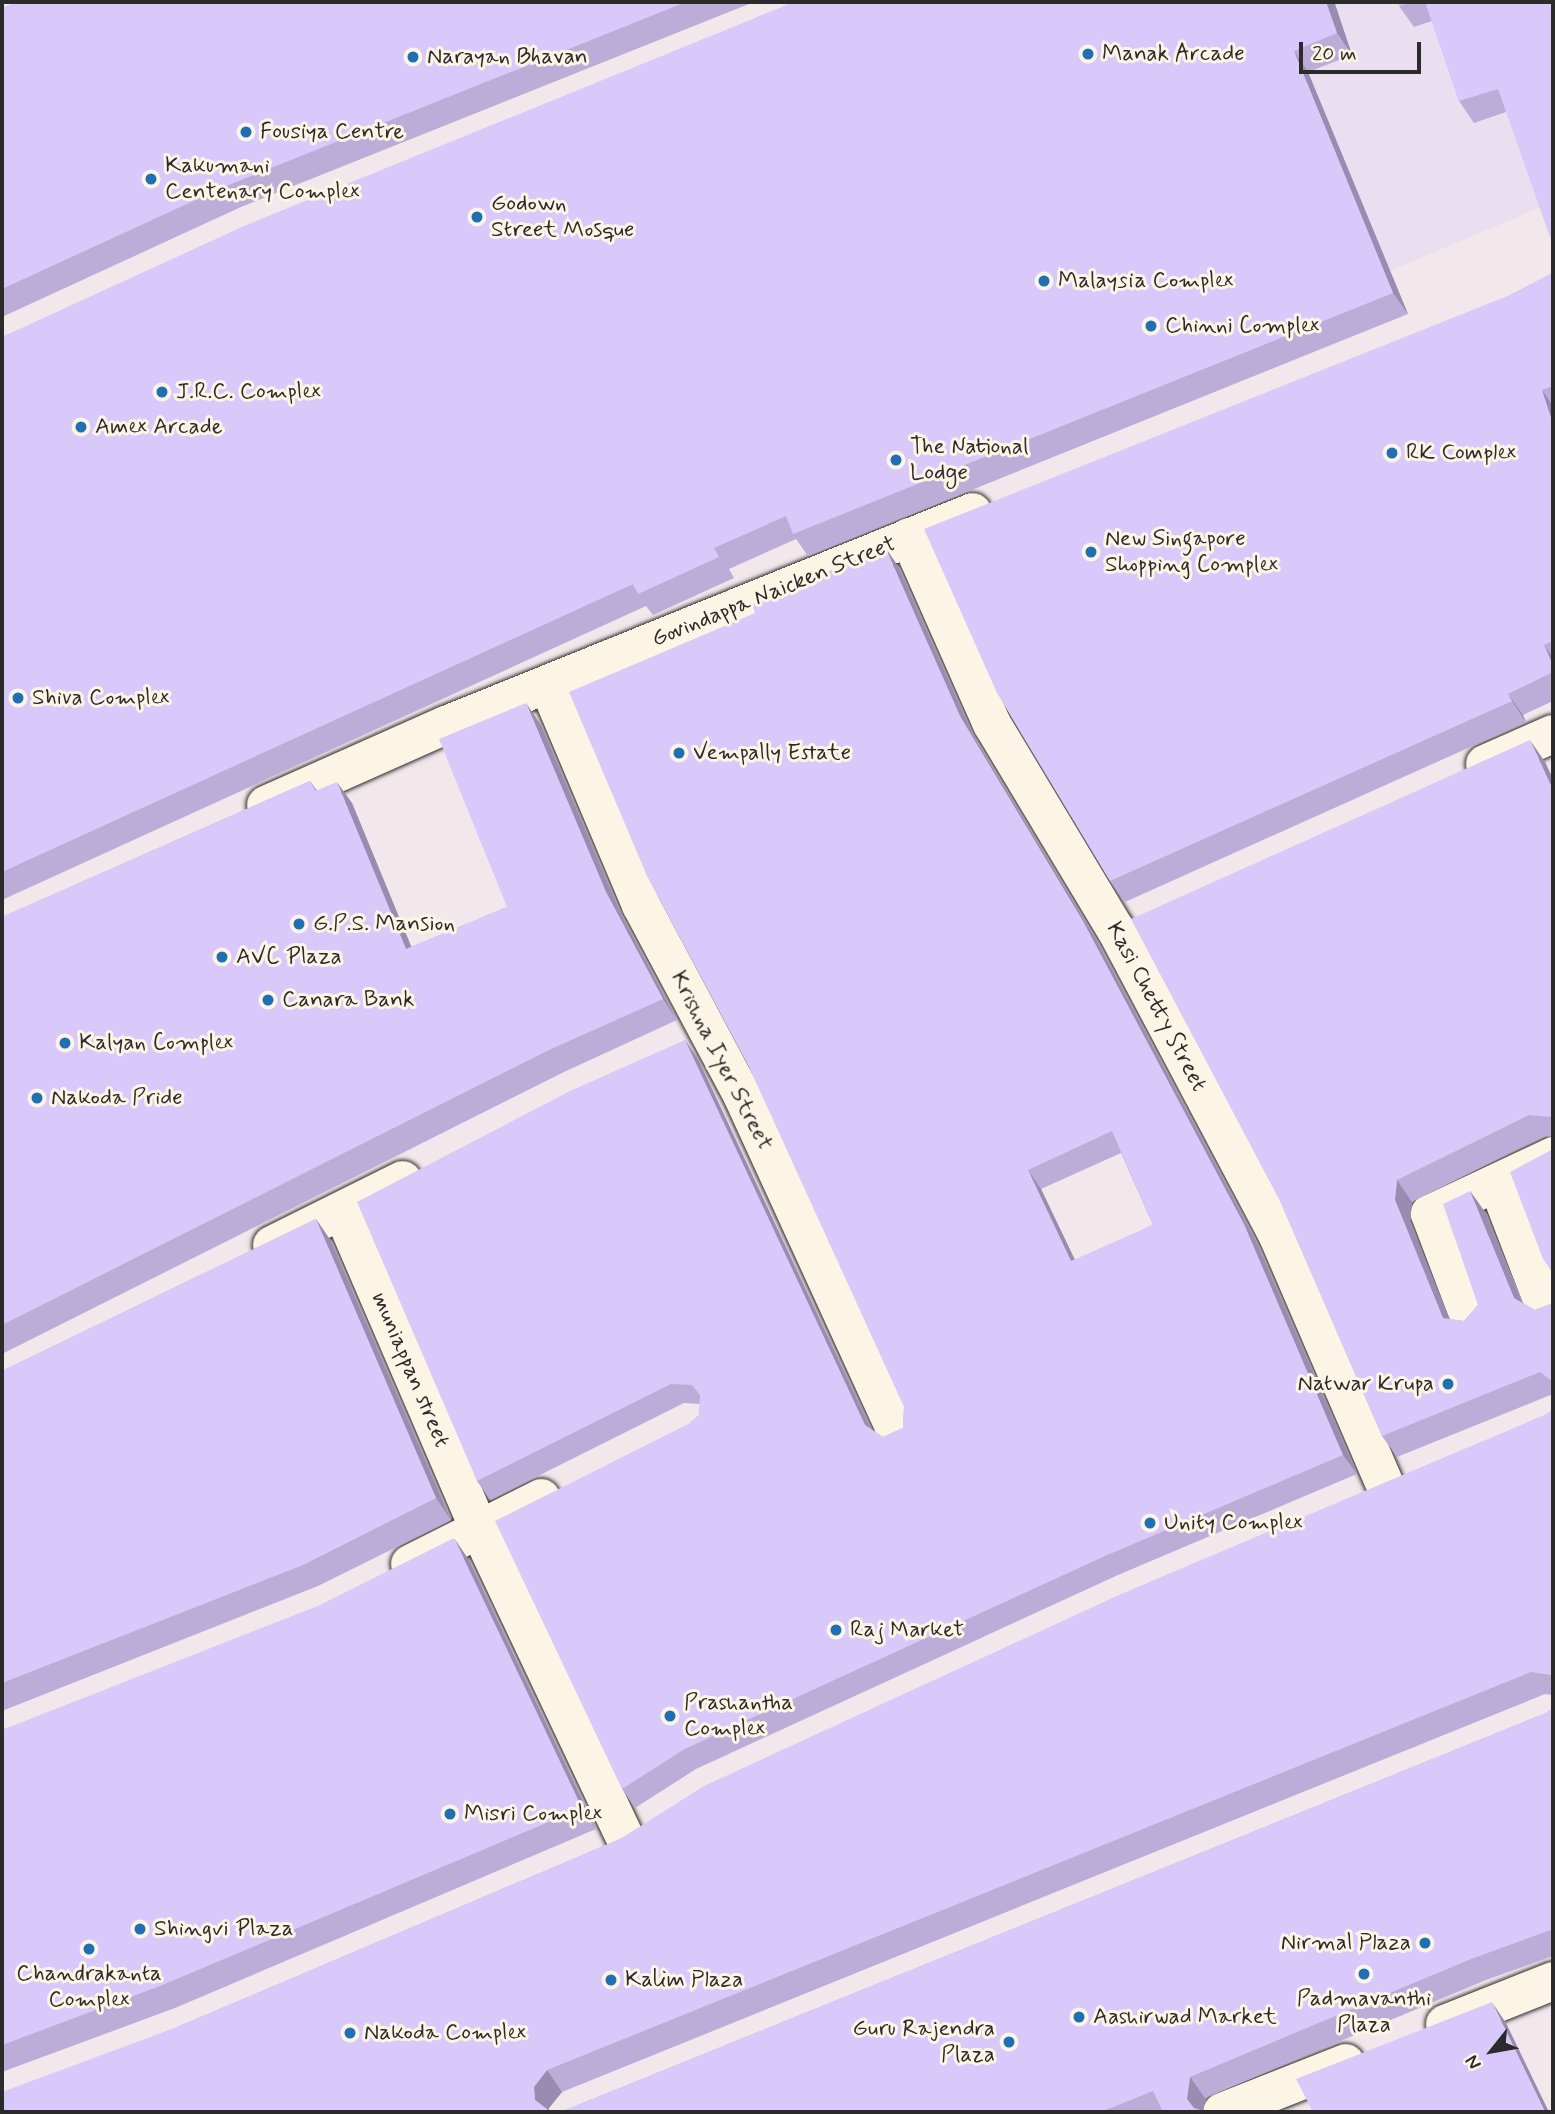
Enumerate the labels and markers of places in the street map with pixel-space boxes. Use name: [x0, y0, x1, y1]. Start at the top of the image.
place label: Manak Arcade: [1102, 40, 1245, 68]
place label: Narayan Bhavan: [427, 43, 587, 71]
marker: Manak Arcade: [1080, 46, 1096, 62]
marker: Narayan Bhavan: [405, 49, 421, 65]
place label: Fousiya Centre: [260, 118, 406, 146]
marker: Fousiya Centre: [238, 124, 254, 140]
place label: Kakumani Centenary Complex: [165, 152, 360, 206]
marker: Kakumani Centenary Complex: [143, 171, 159, 187]
place label: Godown Street Mosque: [491, 190, 635, 244]
marker: Godown Street Mosque: [469, 209, 485, 225]
place label: Malaysia Complex: [1058, 267, 1234, 295]
marker: Malaysia Complex: [1036, 273, 1052, 289]
place label: Chinni Complex: [1165, 312, 1320, 340]
marker: Chinni Complex: [1143, 318, 1159, 334]
place label: J.R.C. Complex: [176, 378, 321, 406]
marker: J.R.C. Complex: [154, 384, 170, 400]
place label: Amex Arcade: [95, 413, 223, 441]
marker: Amex Arcade: [73, 419, 89, 435]
place label: The National Lodge: [910, 433, 1030, 487]
place label: RK Complex: [1406, 439, 1522, 467]
marker: RK Complex: [1384, 445, 1400, 461]
marker: The National Lodge: [888, 452, 904, 468]
place label: New Singapore Shopping Complex: [1105, 525, 1278, 579]
marker: New Singapore Shopping Complex: [1083, 544, 1099, 560]
place label: Shiva Complex: [32, 684, 170, 712]
marker: Shiva Complex: [10, 690, 26, 706]
place label: Vempally Estate: [693, 739, 851, 767]
marker: Vempally Estate: [671, 745, 687, 761]
place label: G.P.S. Mansion: [313, 910, 455, 938]
marker: G.P.S. Mansion: [291, 916, 307, 932]
place label: AVC Plaza: [236, 943, 340, 971]
marker: AVC Plaza: [214, 949, 230, 965]
place label: Canara Bank: [282, 986, 415, 1014]
marker: Canara Bank: [260, 992, 276, 1008]
place label: Kalyan Complex: [79, 1029, 233, 1057]
marker: Kalyan Complex: [57, 1035, 73, 1051]
place label: Nakoda Pride: [51, 1084, 183, 1112]
marker: Nakoda Pride: [29, 1090, 45, 1106]
place label: Natwar Krupa: [1298, 1370, 1434, 1398]
marker: Natwar Krupa: [1440, 1376, 1456, 1392]
place label: Unity Complex: [1164, 1509, 1303, 1537]
marker: Unity Complex: [1142, 1515, 1158, 1531]
place label: Raj Market: [850, 1616, 967, 1644]
marker: Raj Market: [828, 1622, 844, 1638]
place label: Prashantha Complex: [684, 1689, 793, 1743]
marker: Prashantha Complex: [662, 1708, 678, 1724]
place label: Misri Complex: [464, 1800, 603, 1828]
marker: Misri Complex: [442, 1806, 458, 1822]
place label: Shingvi Plaza: [154, 1915, 289, 1943]
marker: Shingvi Plaza: [132, 1921, 148, 1937]
place label: Nirmal Plaza: [1279, 1929, 1411, 1957]
marker: Nirmal Plaza: [1417, 1935, 1433, 1951]
marker: Chandrakanta Complex: [81, 1941, 97, 1957]
place label: Chandrakanta Complex: [16, 1960, 162, 2014]
place label: Kalim Plaza: [625, 1966, 745, 1994]
marker: Padmavanthi Plaza: [1356, 1966, 1372, 1982]
marker: Kalim Plaza: [603, 1972, 619, 1988]
place label: Padmavanthi Plaza: [1297, 1985, 1431, 2039]
place label: Aashirwad Market: [1093, 2003, 1275, 2031]
marker: Aashirwad Market: [1071, 2009, 1087, 2025]
place label: Guru Rajendra Plaza: [850, 2015, 995, 2069]
place label: Nakoda Complex: [364, 2019, 526, 2047]
marker: Nakoda Complex: [342, 2025, 358, 2041]
marker: Guru Rajendra Plaza: [1001, 2034, 1017, 2050]

